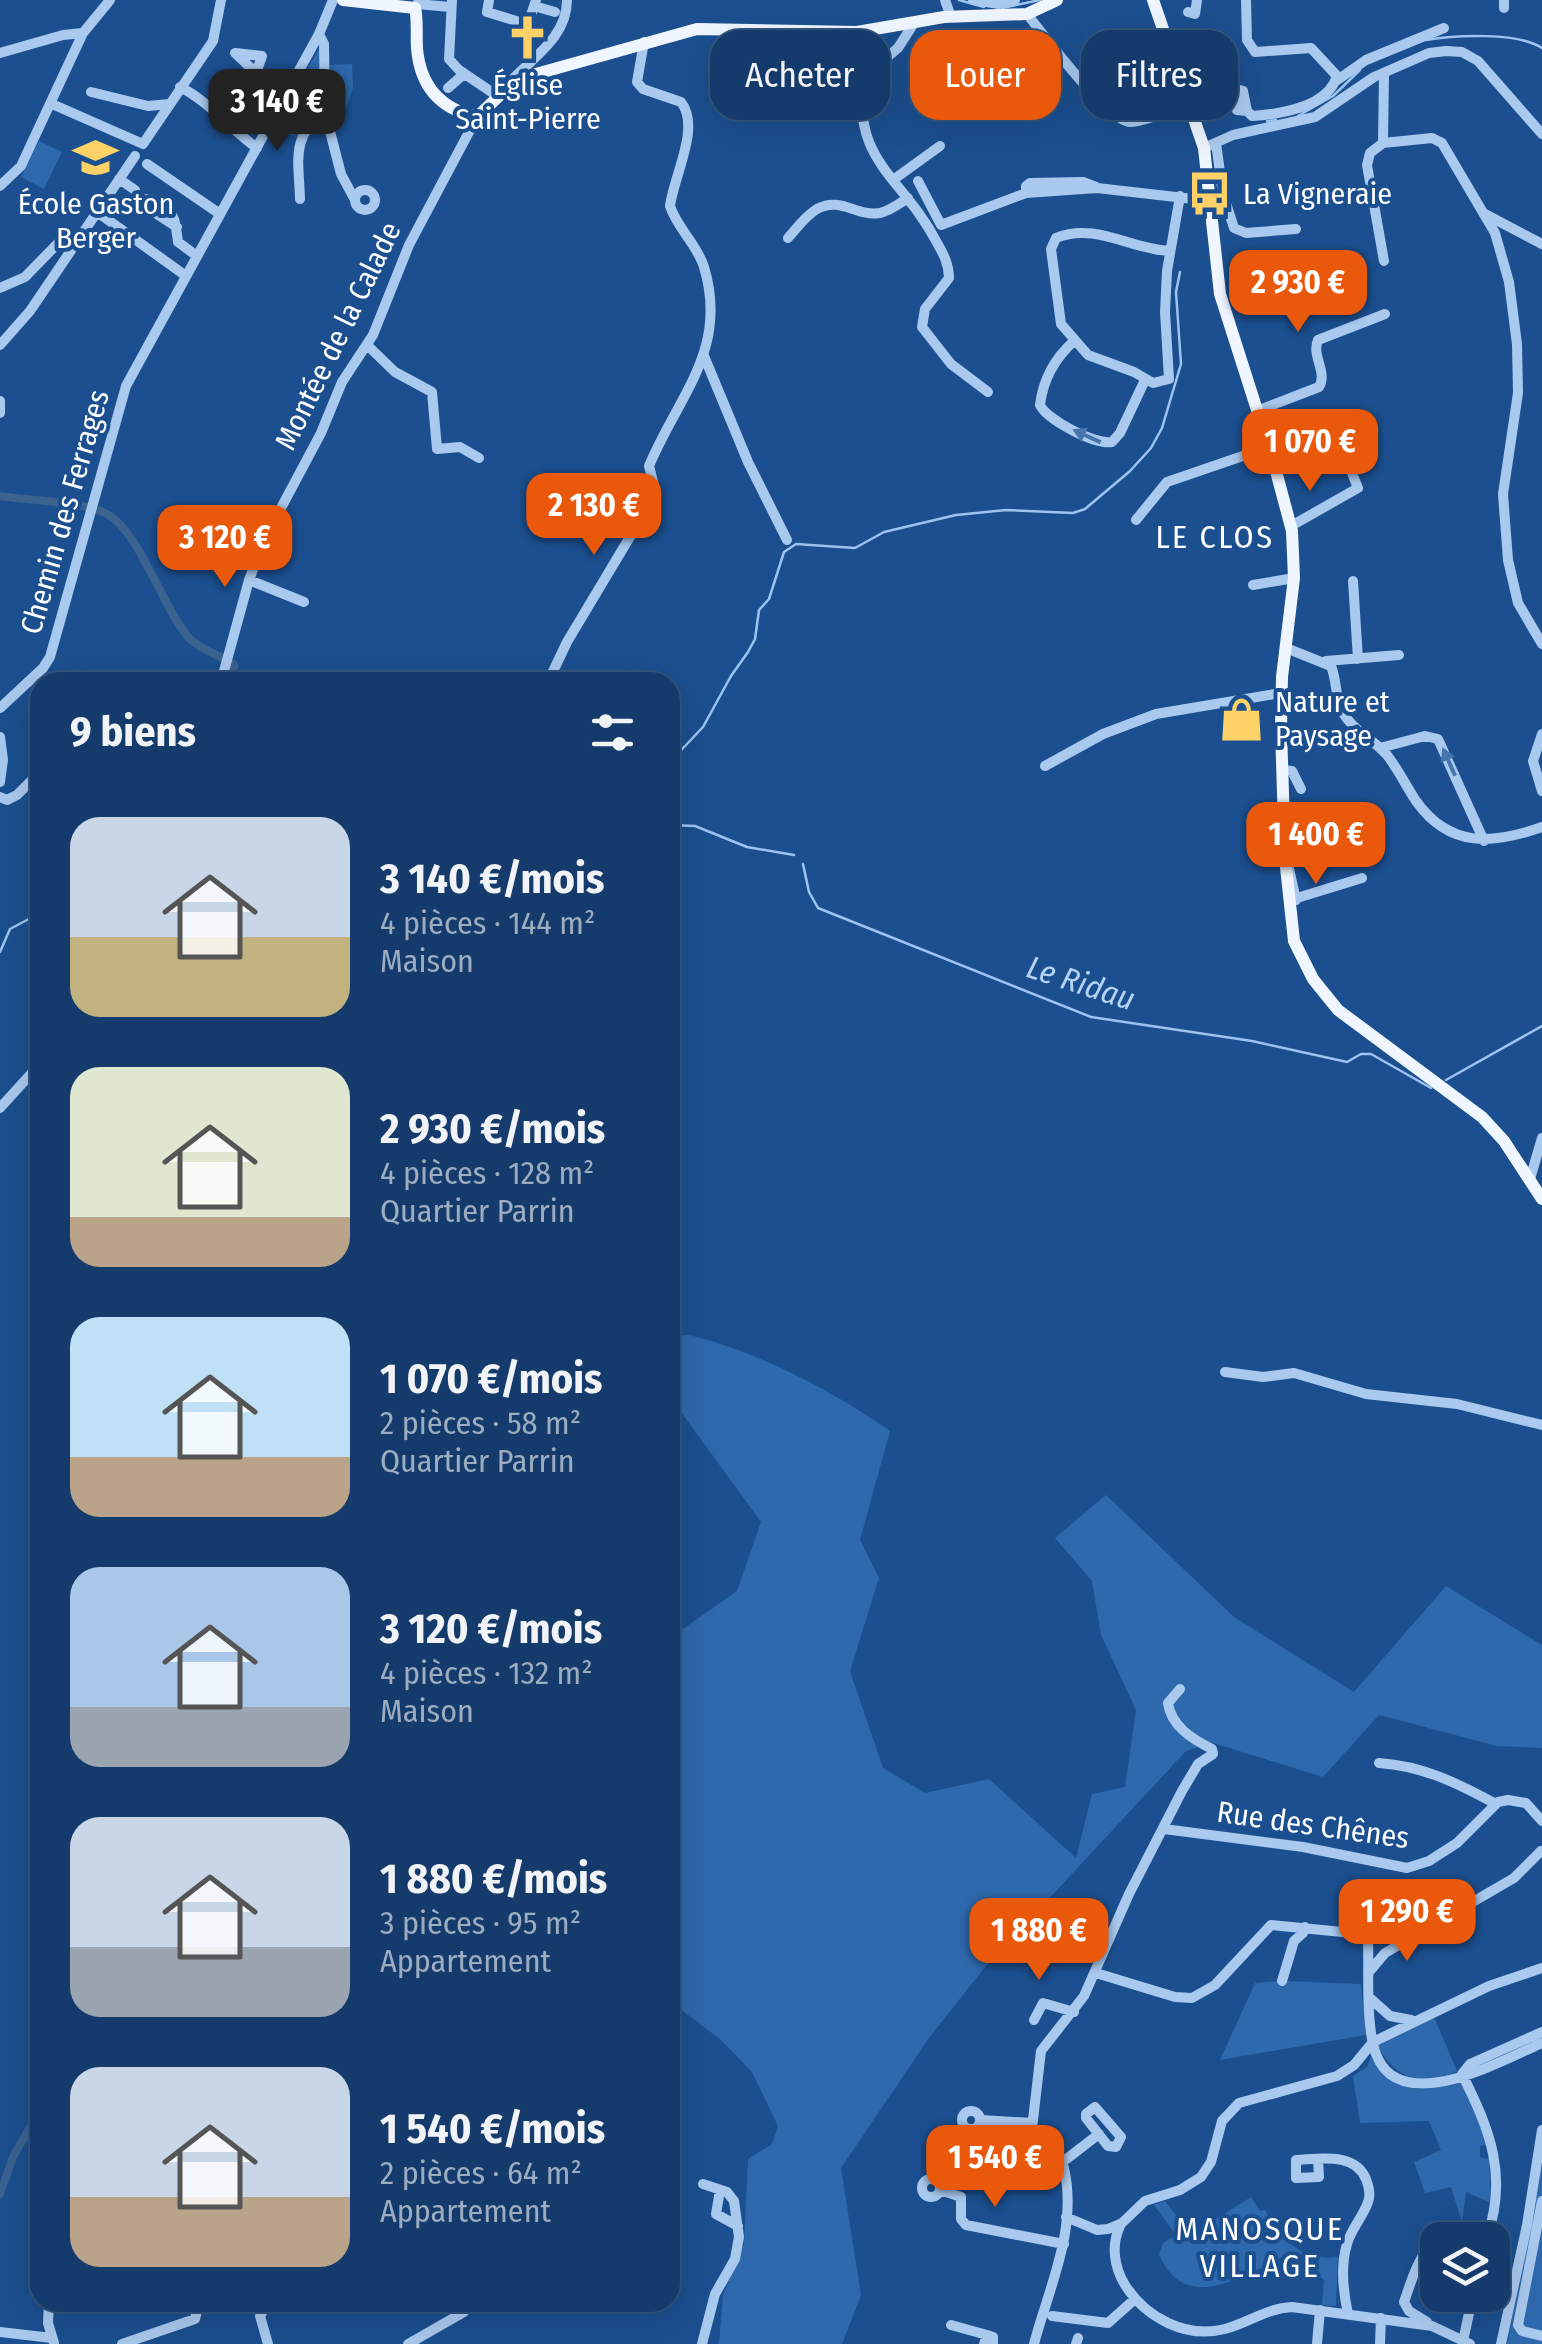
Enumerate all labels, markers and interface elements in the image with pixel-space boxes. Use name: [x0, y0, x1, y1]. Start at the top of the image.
church icon: Église Saint-Pierre: [504, 14, 552, 62]
chip: Acheter: [710, 30, 890, 120]
chip: Louer: [910, 30, 1061, 120]
chip: Filtres: [1081, 30, 1238, 120]
place label: Église Saint-Pierre: [455, 67, 601, 137]
pin: 3 140 €: [185, 69, 369, 154]
text: 3 140 €: [230, 82, 324, 120]
school or university icon: École Gaston Berger: [72, 133, 120, 181]
bus stop icon: La Vigneraie: [1186, 170, 1234, 218]
place label: La Vigneraie: [1243, 176, 1392, 212]
place label: École Gaston Berger: [18, 186, 174, 256]
street label: Montée de la Calade: [267, 216, 409, 456]
pin: 2 930 €: [1206, 250, 1390, 335]
text: 2 930 €: [1251, 263, 1345, 301]
street label: Chemin des Ferrages: [13, 386, 117, 638]
pin: 1 070 €: [1218, 409, 1402, 494]
text: 1 070 €: [1264, 422, 1356, 460]
one-way arrow: [1073, 428, 1102, 445]
pin: 2 130 €: [502, 473, 686, 558]
text: 2 130 €: [548, 486, 640, 524]
pin: 3 120 €: [133, 505, 317, 590]
text: 3 120 €: [179, 518, 271, 556]
district label: LE CLOS: [1155, 518, 1275, 556]
place label: Nature et Paysage: [1275, 684, 1390, 754]
shop icon: Nature et Paysage: [1218, 695, 1266, 743]
icon: filters: [585, 705, 640, 760]
text: 9 biens: [70, 707, 196, 757]
one-way arrow: [1441, 747, 1457, 777]
pin: 1 400 €: [1224, 802, 1408, 887]
text: 1 400 €: [1268, 815, 1364, 853]
text: 3 140 €/mois: [380, 854, 604, 904]
icon: home: [150, 857, 270, 977]
text: 4 pièces · 144 m²: [380, 904, 595, 942]
text: Maison: [380, 942, 474, 980]
water label: Le Ridau: [1022, 948, 1140, 1018]
text: 2 930 €/mois: [380, 1104, 605, 1154]
icon: home: [150, 1107, 270, 1227]
text: 4 pièces · 128 m²: [380, 1154, 594, 1192]
text: Quartier Parrin: [380, 1192, 575, 1230]
text: 1 070 €/mois: [380, 1354, 603, 1404]
icon: home: [150, 1357, 270, 1477]
text: 2 pièces · 58 m²: [380, 1404, 581, 1442]
text: Quartier Parrin: [380, 1442, 575, 1480]
text: 3 120 €/mois: [380, 1604, 602, 1654]
icon: home: [150, 1607, 270, 1727]
text: 4 pièces · 132 m²: [380, 1654, 593, 1692]
text: Maison: [380, 1692, 474, 1730]
street label: Rue des Chênes: [1215, 1794, 1411, 1856]
text: 1 880 €/mois: [380, 1854, 607, 1904]
icon: home: [150, 1857, 270, 1977]
pin: 1 290 €: [1315, 1879, 1499, 1964]
text: 1 290 €: [1361, 1892, 1453, 1930]
pin: 1 880 €: [947, 1898, 1131, 1983]
text: 3 pièces · 95 m²: [380, 1904, 581, 1942]
text: 1 880 €: [991, 1911, 1087, 1949]
text: Appartement: [380, 1942, 551, 1980]
text: 1 540 €/mois: [380, 2104, 605, 2154]
icon: home: [150, 2107, 270, 2227]
pin: 1 540 €: [903, 2125, 1087, 2210]
text: 1 540 €: [948, 2138, 1042, 2176]
text: 2 pièces · 64 m²: [380, 2154, 582, 2192]
text: Appartement: [380, 2192, 551, 2230]
district label: MANOSQUE VILLAGE: [1176, 2210, 1344, 2285]
map controls: [1420, 2222, 1510, 2312]
button: layers: [1420, 2222, 1510, 2312]

